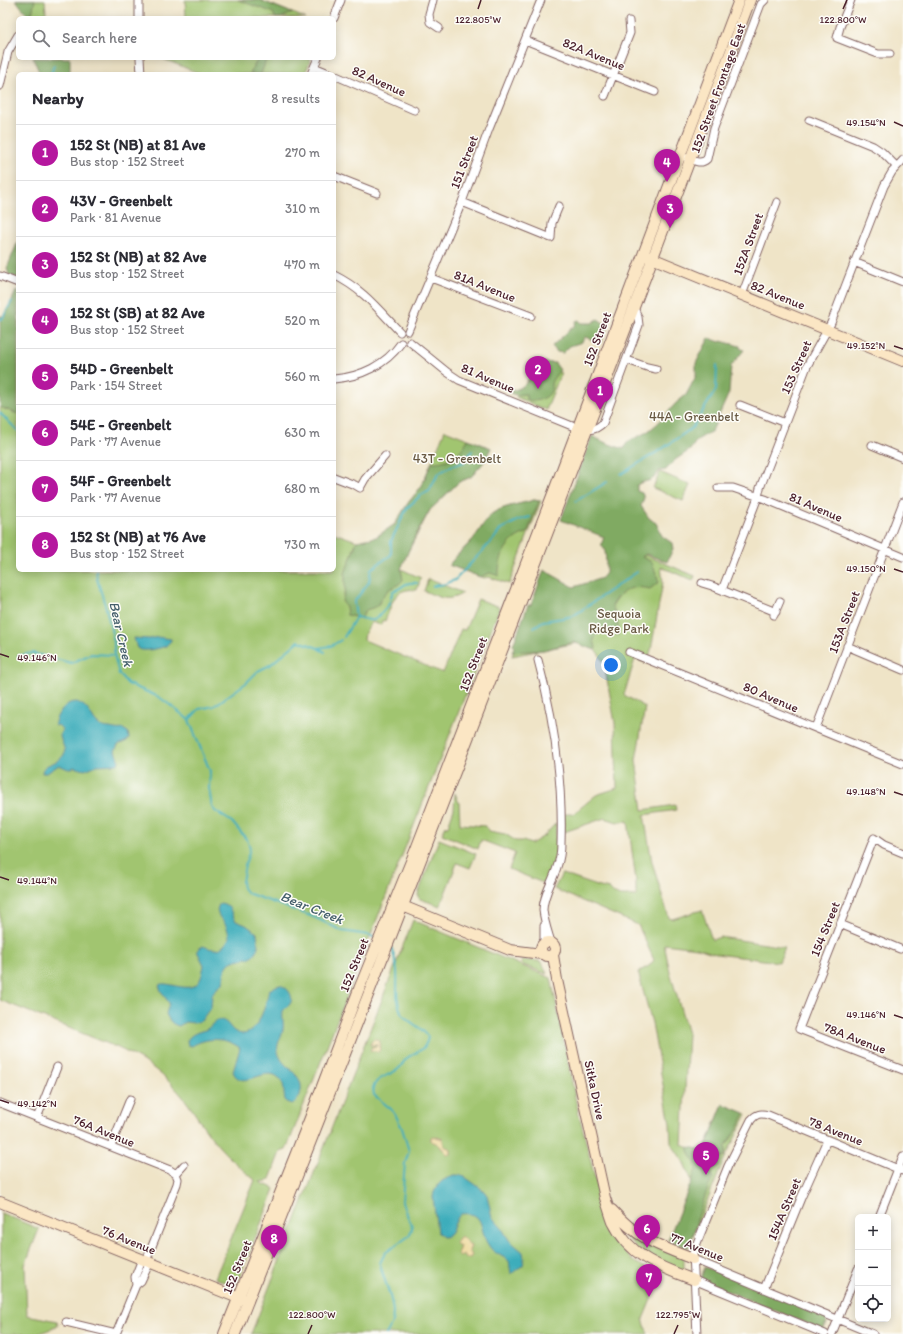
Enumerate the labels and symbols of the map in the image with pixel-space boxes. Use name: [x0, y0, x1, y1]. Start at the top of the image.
text: 122.805°W: [455, 13, 501, 26]
text: 122.800°W: [820, 13, 867, 26]
street label: 152 Street Frontage East: [687, 21, 749, 155]
street label: 82A Avenue: [561, 35, 627, 73]
street label: 82 Avenue: [350, 62, 408, 100]
text: 49.154°N: [846, 116, 886, 129]
street label: 151 Street: [447, 133, 481, 191]
pin: 4: [654, 149, 680, 182]
pin: 3: [657, 195, 683, 228]
street label: 152A Street: [730, 211, 766, 277]
street label: 81A Avenue: [452, 267, 518, 305]
street label: 82 Avenue: [749, 277, 807, 313]
street label: 152 Street: [580, 310, 614, 368]
street label: 153 Street: [778, 338, 815, 396]
text: 49.152°N: [847, 339, 886, 352]
pin: 2: [525, 356, 551, 389]
street label: 81 Avenue: [459, 360, 517, 396]
pin: 1: [587, 377, 613, 410]
park label: 44A - Greenbelt: [649, 409, 739, 424]
park label: 43T - Greenbelt: [413, 451, 501, 466]
street label: 81 Avenue: [787, 489, 845, 525]
text: 49.150°N: [846, 562, 886, 575]
street label: 153A Street: [825, 589, 863, 655]
water label: Bear Creek: [105, 600, 137, 669]
park label: Sequoia Ridge Park: [589, 606, 649, 636]
street label: 152 Street: [456, 635, 490, 693]
text: 49.146°N: [17, 651, 57, 664]
your location: [601, 655, 621, 675]
street label: 80 Avenue: [741, 679, 801, 715]
text: 49.148°N: [846, 785, 886, 798]
text: 49.144°N: [17, 874, 57, 887]
water label: Bear Creek: [278, 888, 347, 929]
street label: 154 Street: [807, 899, 843, 959]
street label: 152 Street: [336, 936, 372, 994]
text: 49.146°N: [846, 1008, 886, 1021]
street label: 78A Avenue: [822, 1019, 888, 1057]
street label: Sitka Drive: [581, 1059, 609, 1121]
text: 49.142°N: [17, 1097, 57, 1110]
street label: 76A Avenue: [71, 1112, 137, 1150]
street label: 78 Avenue: [807, 1113, 865, 1149]
pin: 5: [693, 1142, 719, 1175]
street label: 154A Street: [764, 1175, 804, 1242]
pin: 6: [634, 1215, 660, 1248]
street label: 76 Avenue: [100, 1222, 158, 1258]
pin: 8: [261, 1225, 287, 1258]
street label: 77 Avenue: [668, 1229, 726, 1265]
street label: 152 Street: [219, 1238, 255, 1296]
pin: 7: [636, 1264, 662, 1297]
text: 122.800°W: [289, 1308, 336, 1321]
text: 122.795°W: [656, 1308, 701, 1321]

